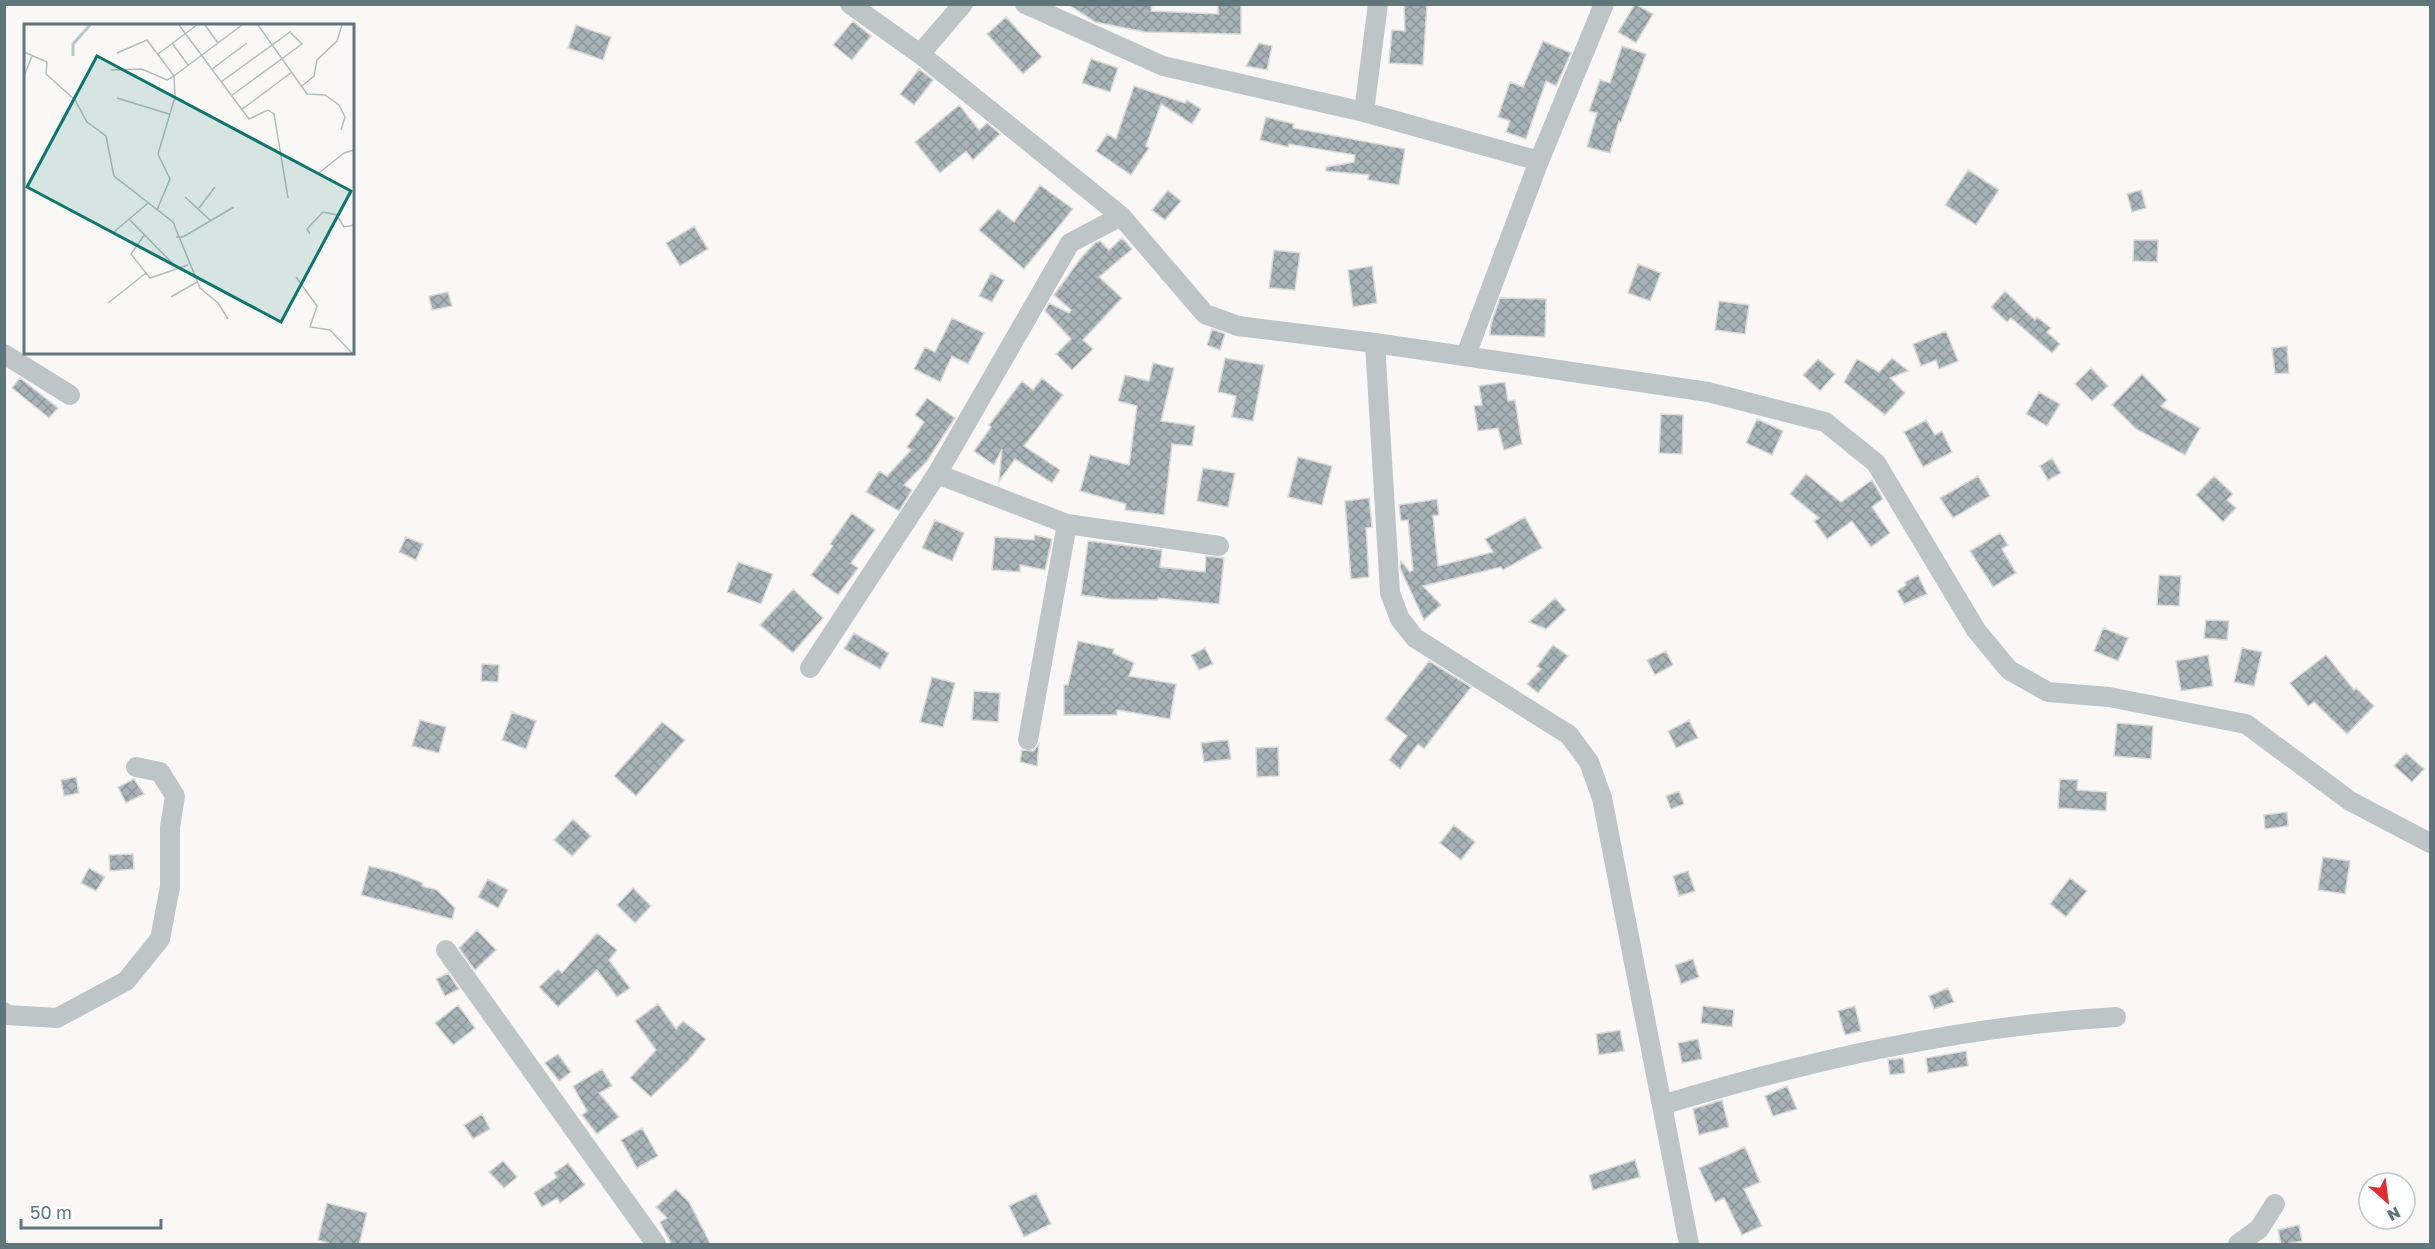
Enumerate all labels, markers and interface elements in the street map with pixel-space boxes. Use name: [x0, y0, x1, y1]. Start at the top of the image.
inset map: [24, 24, 354, 354]
north arrow: [2357, 1171, 2417, 1231]
scale bar: [21, 1192, 160, 1230]
text: 50 m: [30, 1201, 72, 1223]
text: N: [2384, 1203, 2404, 1226]

